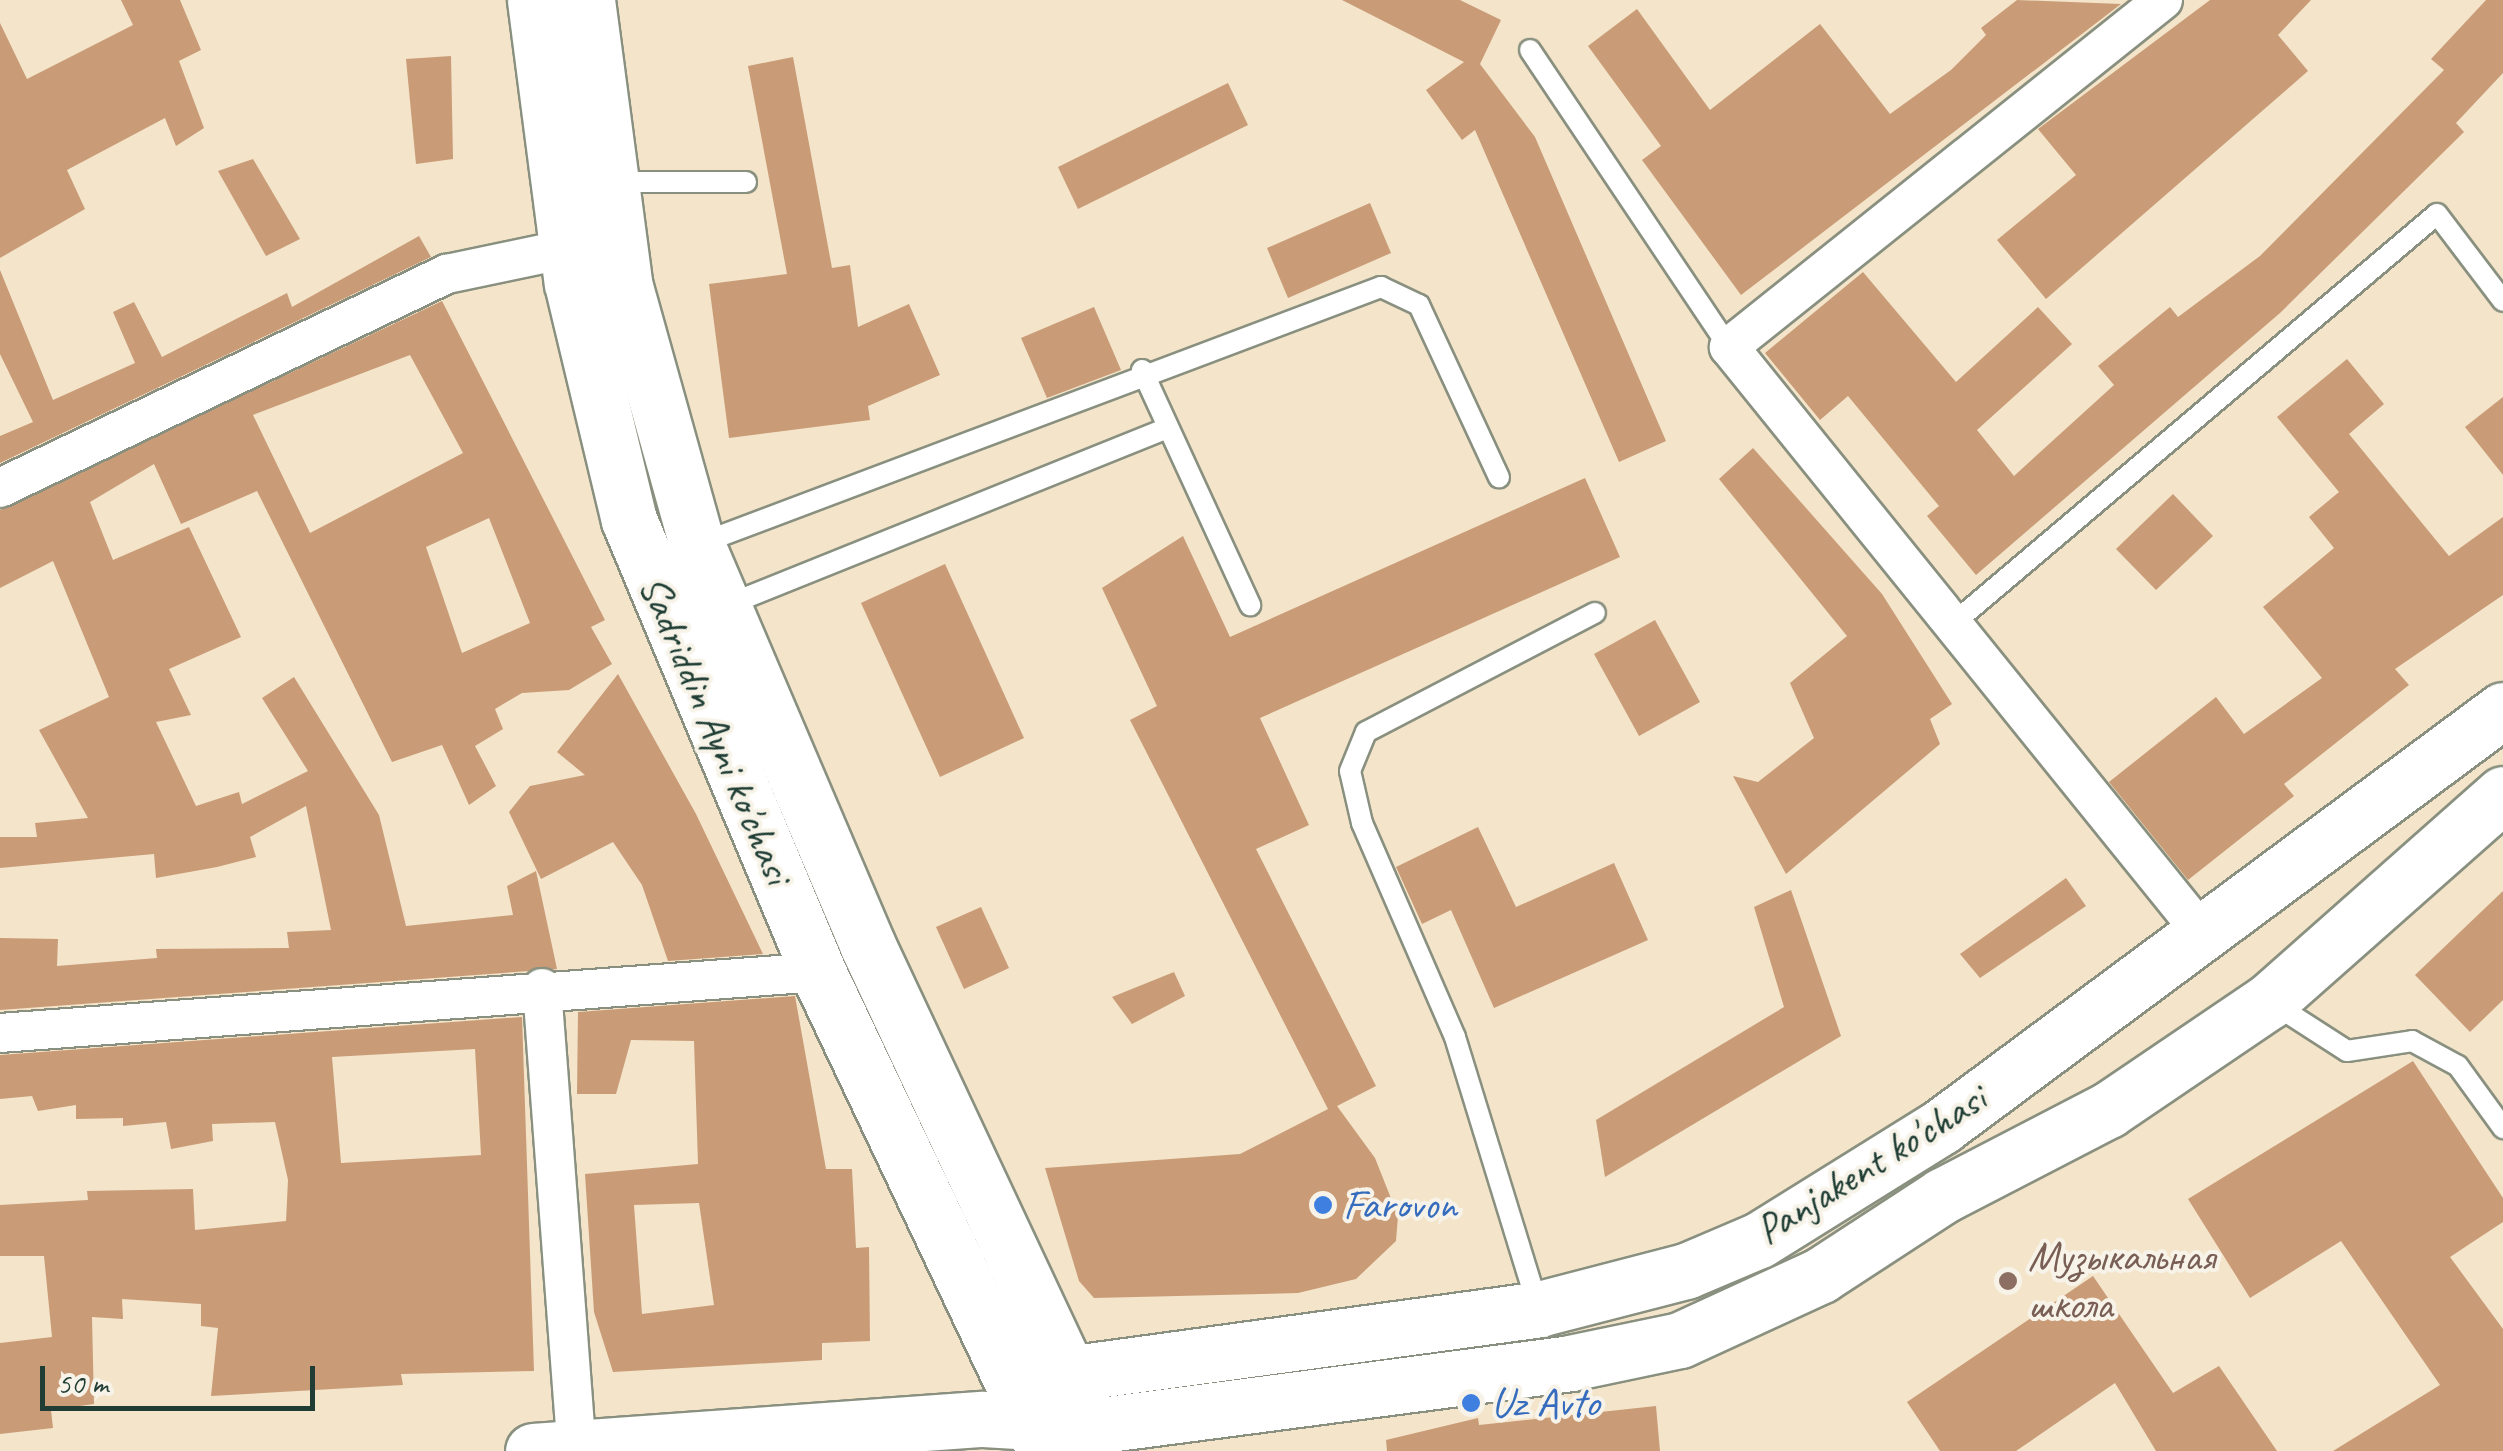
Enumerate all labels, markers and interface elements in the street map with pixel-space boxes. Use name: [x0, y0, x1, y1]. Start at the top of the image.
street label: Sadriddin Ayni ko'chasi: [627, 568, 803, 892]
street label: Panjakent ko'chasi: [1746, 1074, 1996, 1256]
place label: Farovon: [1343, 1180, 1457, 1230]
marker: Farovon: [1312, 1194, 1334, 1216]
place label: Музыкальная школа: [2028, 1232, 2215, 1330]
marker: Музыкальная школа: [1997, 1270, 2019, 1292]
scale bar: [45, 1346, 320, 1408]
text: 50 m: [57, 1364, 108, 1402]
place label: Uz Avto: [1491, 1378, 1599, 1428]
marker: Uz Avto: [1460, 1392, 1482, 1414]

